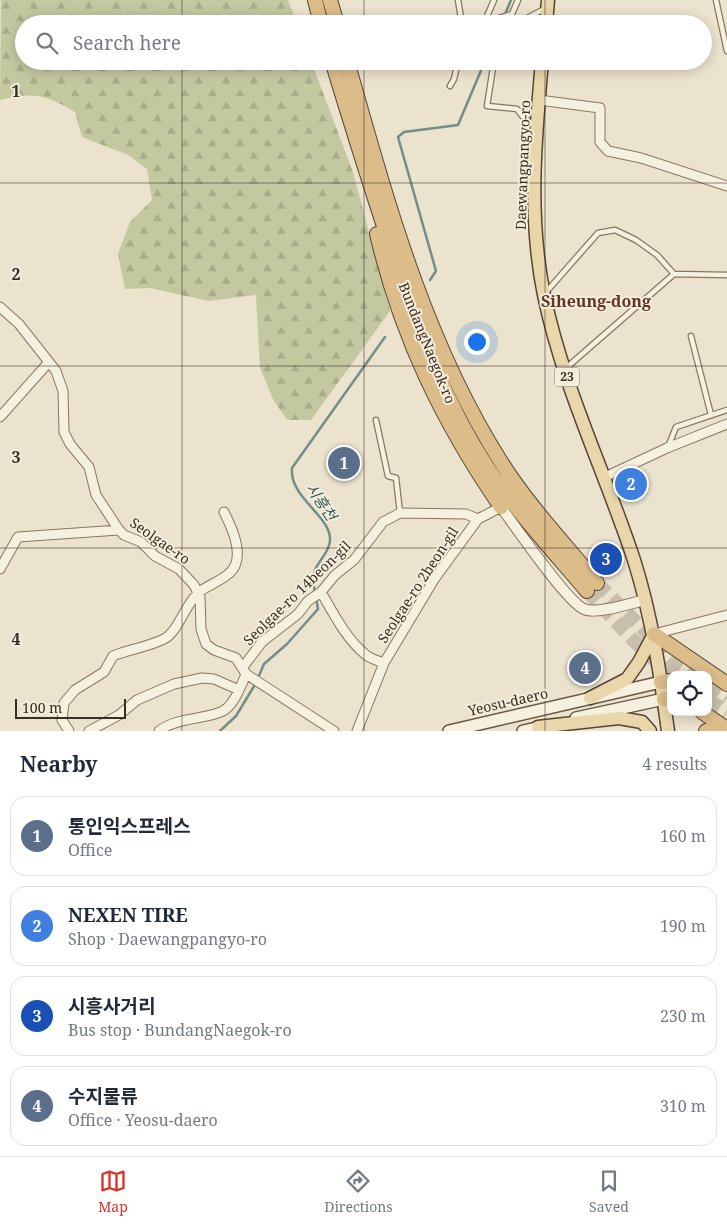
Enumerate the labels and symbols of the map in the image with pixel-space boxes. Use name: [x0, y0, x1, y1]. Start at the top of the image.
text: 1: [11, 80, 21, 102]
street label: Daewangpangyo-ro: [511, 100, 534, 230]
text: 2: [11, 263, 21, 285]
street label: BundangNaegok-ro: [394, 279, 460, 406]
district label: Siheung-dong: [541, 290, 651, 312]
your location: [464, 329, 490, 355]
road number: 23: [554, 368, 580, 387]
pin: 1: [328, 444, 360, 482]
text: 3: [11, 446, 21, 468]
pin: 2: [615, 465, 647, 503]
water label: 시흥천: [302, 479, 343, 526]
street label: Seolgae-ro: [126, 513, 194, 568]
street label: Seolgae-ro 2beon-gil: [373, 522, 463, 646]
street label: Seolgae-ro 14beon-gil: [239, 536, 355, 649]
pin: 3: [590, 540, 622, 578]
text: 4: [11, 628, 21, 650]
pin: 4: [569, 649, 601, 687]
street label: Yeosu-daero: [465, 683, 550, 720]
scale bar: [15, 696, 126, 719]

